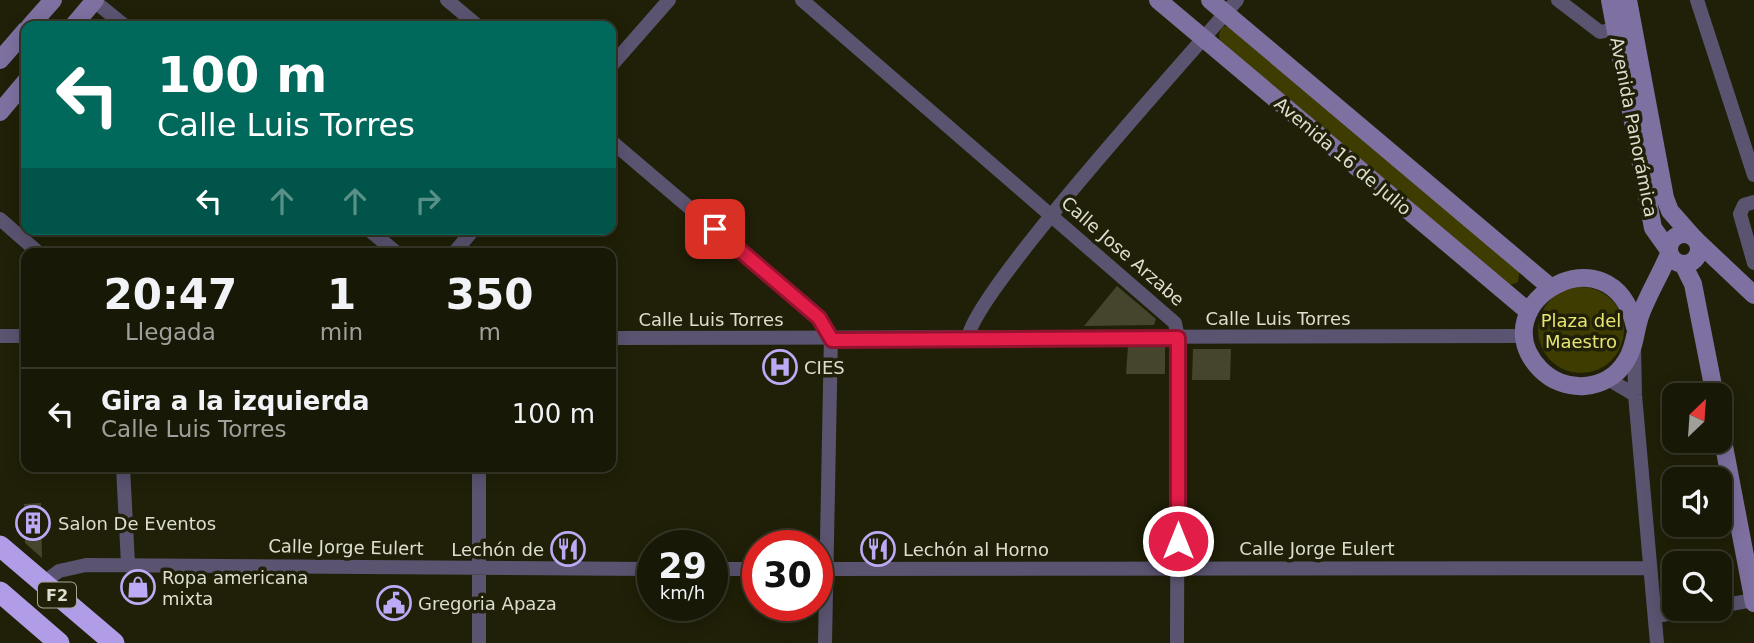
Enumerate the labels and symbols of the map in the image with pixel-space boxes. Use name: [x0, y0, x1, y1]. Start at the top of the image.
street label: Avenida Panorámica: [1606, 35, 1662, 219]
street label: Avenida 16 de Julio: [1270, 93, 1416, 219]
street label: Calle Jose Arzabe: [1057, 192, 1189, 310]
pin: [685, 199, 745, 259]
street label: Calle Luis Torres: [1205, 308, 1351, 329]
street label: Calle Luis Torres: [638, 309, 784, 330]
park label: Plaza del Maestro: [1541, 310, 1621, 352]
hospital icon: CIES: [761, 348, 799, 386]
place label: CIES: [804, 357, 845, 378]
north arrow: [1662, 383, 1732, 453]
building icon: Salon De Eventos: [14, 504, 52, 542]
position arrow: [1141, 504, 1215, 578]
place label: Salon De Eventos: [58, 513, 216, 534]
restaurant icon: Lechón de: [549, 530, 587, 568]
speed limit sign: 30: [742, 530, 833, 621]
restaurant icon: Lechón al Horno: [859, 530, 897, 568]
street label: Calle Jorge Eulert: [268, 535, 424, 559]
street label: Calle Jorge Eulert: [1239, 538, 1395, 559]
place label: Lechón de: [451, 539, 544, 560]
place label: Lechón al Horno: [903, 539, 1049, 560]
place label: Ropa americana mixta: [162, 567, 308, 609]
shop icon: Ropa americana mixta: [119, 568, 157, 606]
road number: F2: [38, 582, 76, 608]
public building icon: Gregoria Apaza: [375, 584, 413, 622]
place label: Gregoria Apaza: [418, 593, 557, 614]

